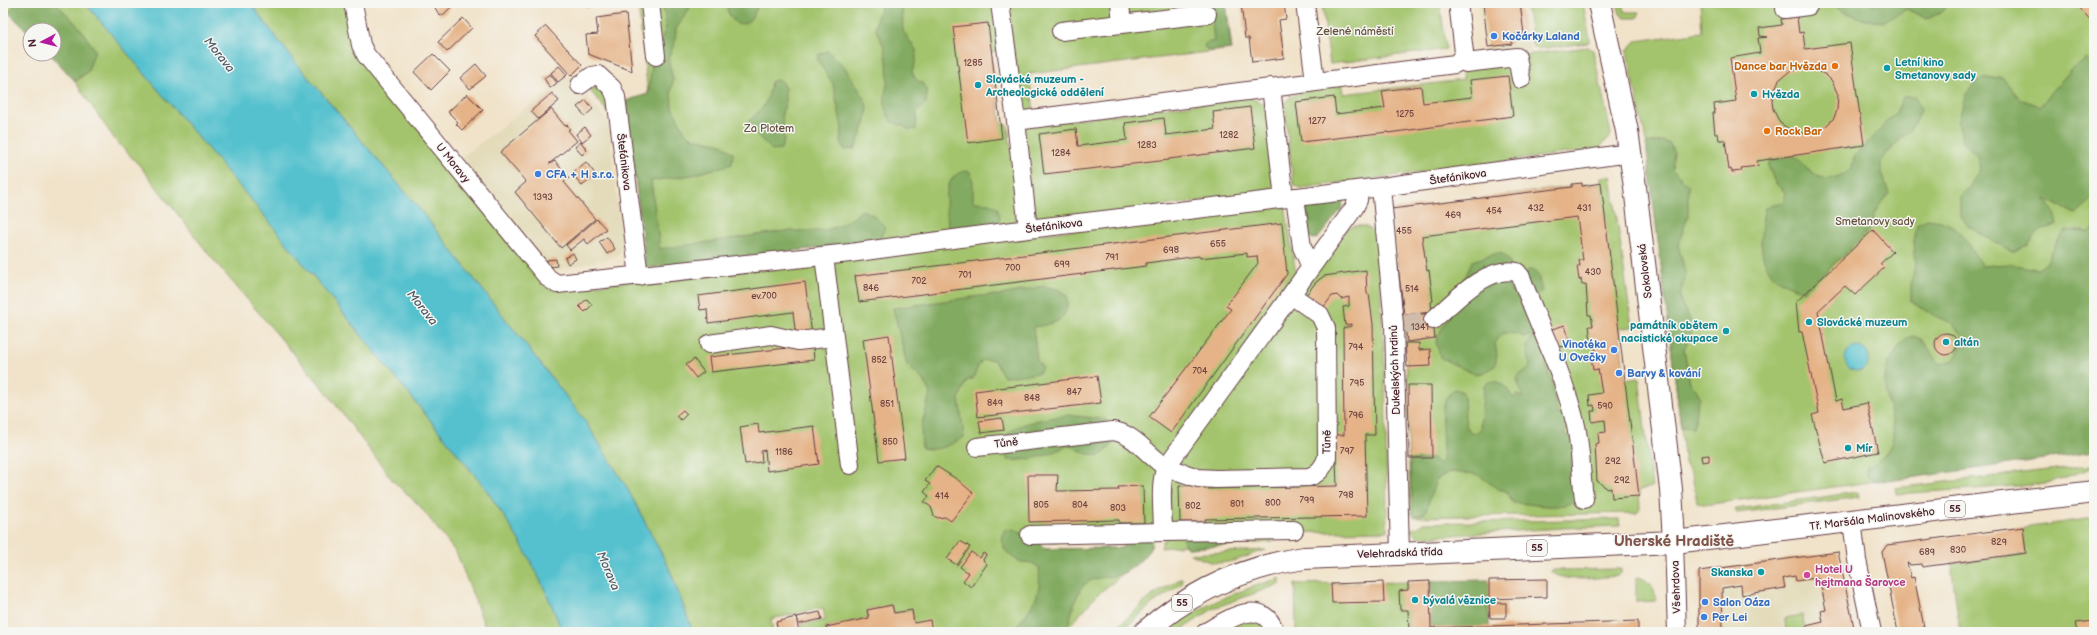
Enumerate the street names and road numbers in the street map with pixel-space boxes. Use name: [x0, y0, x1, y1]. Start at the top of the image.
street label: Štefánikova: [614, 132, 635, 191]
street label: U Moravy: [433, 141, 473, 185]
street label: Štefánikova: [1428, 166, 1487, 187]
street label: Štefánikova: [1024, 215, 1083, 236]
street label: Sokolovská: [1635, 243, 1655, 299]
street label: Dukelských hrdinů: [1387, 325, 1403, 415]
street label: Tůně: [1320, 430, 1334, 454]
street label: Tůně: [993, 435, 1019, 451]
road number: 55: [1945, 501, 1965, 517]
street label: Tř. Maršála Malinovského: [1808, 505, 1936, 533]
road number: 55: [1527, 540, 1547, 556]
street label: Velehradská třída: [1357, 545, 1443, 561]
street label: Všehrdova: [1669, 560, 1683, 614]
road number: 55: [1172, 595, 1192, 611]

